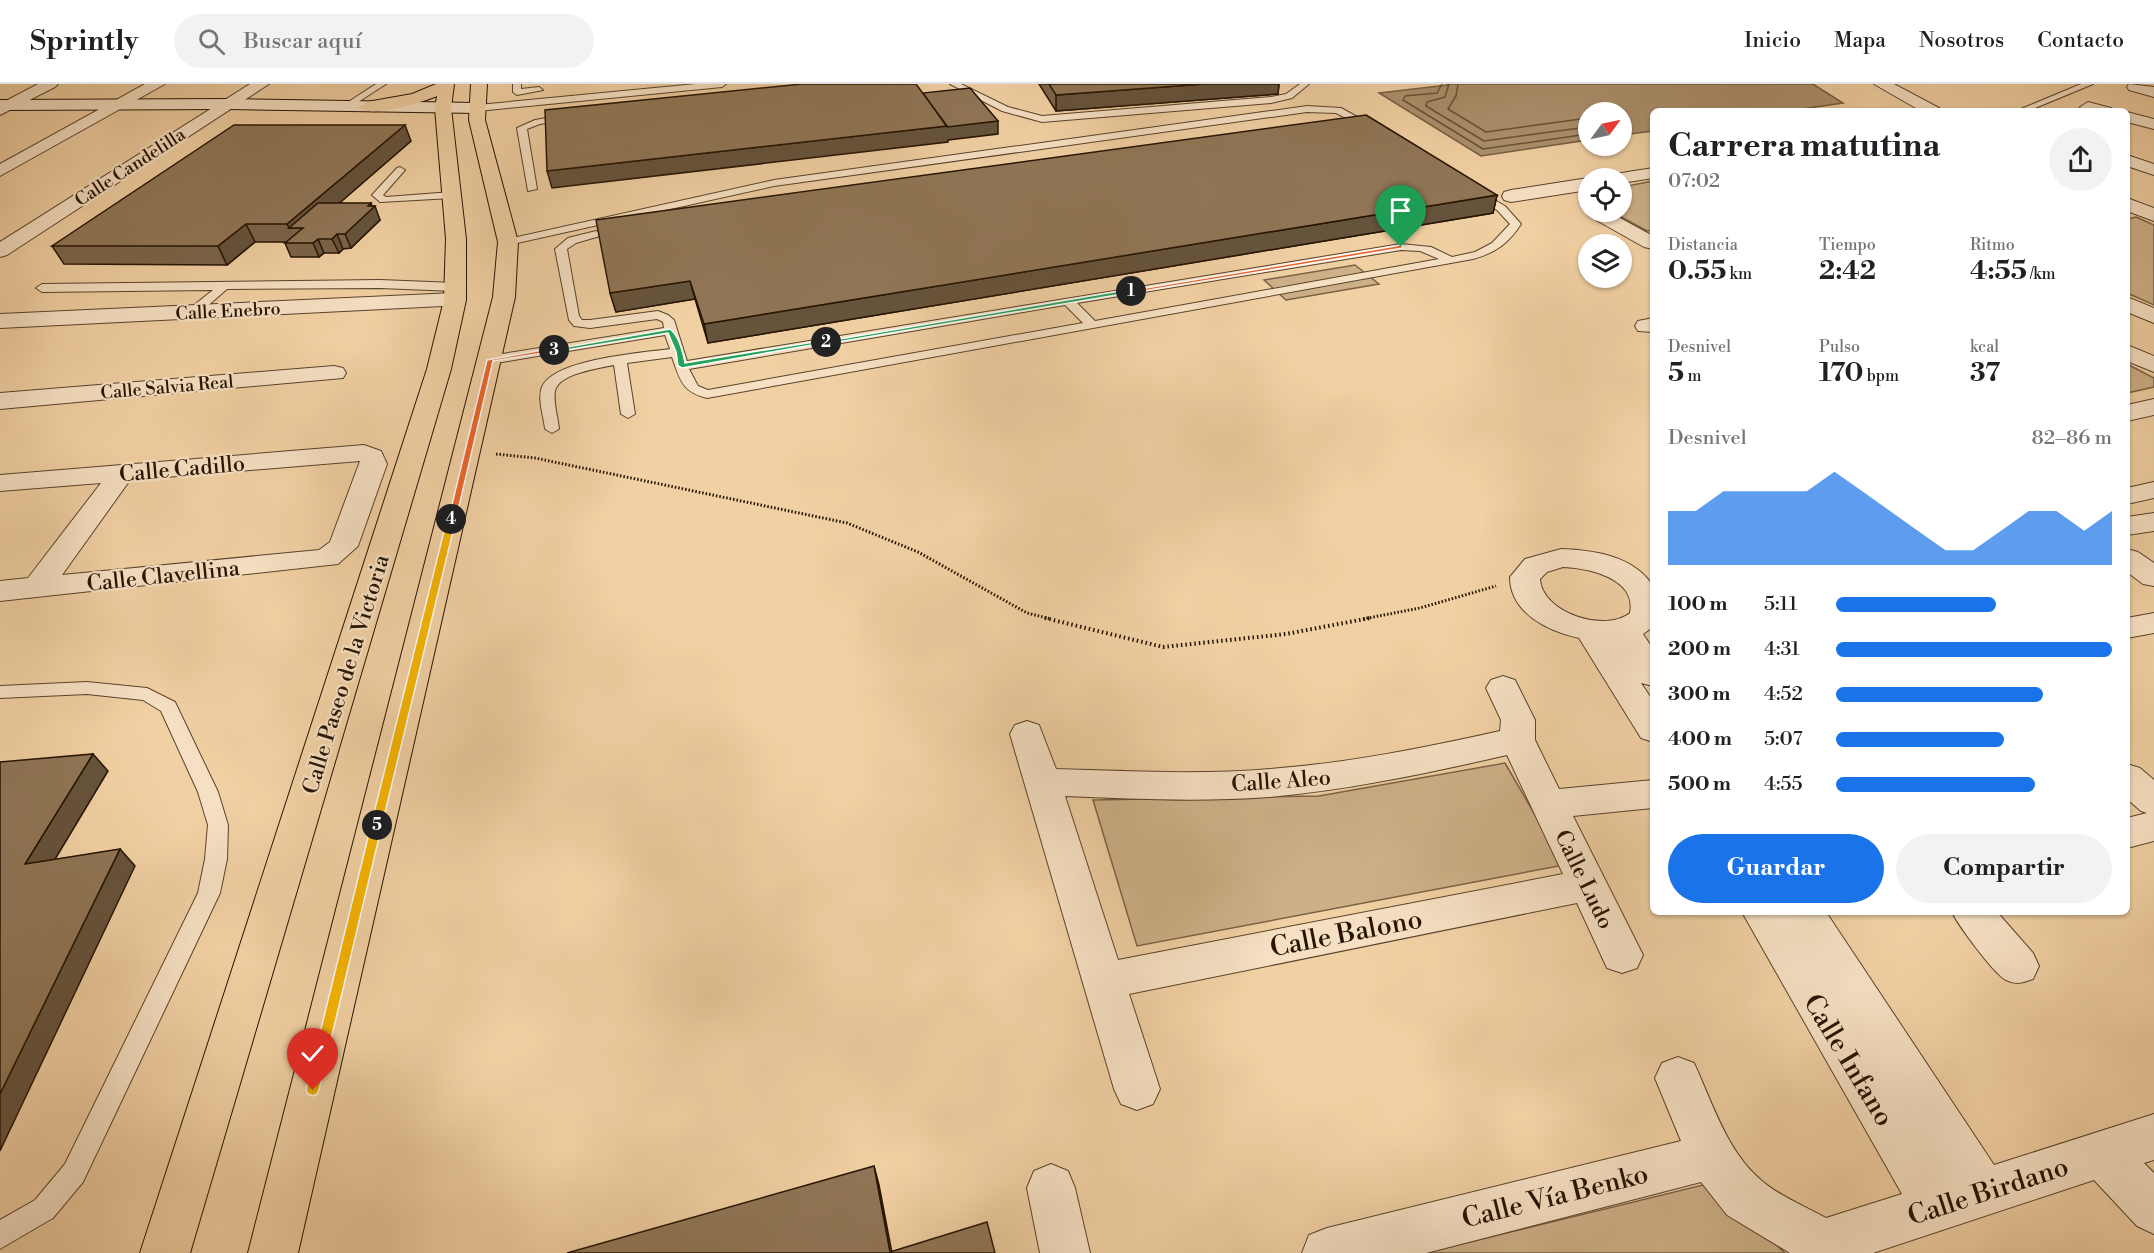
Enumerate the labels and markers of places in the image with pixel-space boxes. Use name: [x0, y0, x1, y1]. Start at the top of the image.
pin: [1375, 185, 1426, 247]
pin: 1: [1116, 276, 1146, 306]
pin: 2: [811, 327, 841, 357]
pin: 3: [539, 335, 569, 365]
pin: 4: [436, 504, 466, 534]
pin: 5: [362, 810, 392, 840]
pin: [287, 1028, 338, 1090]

